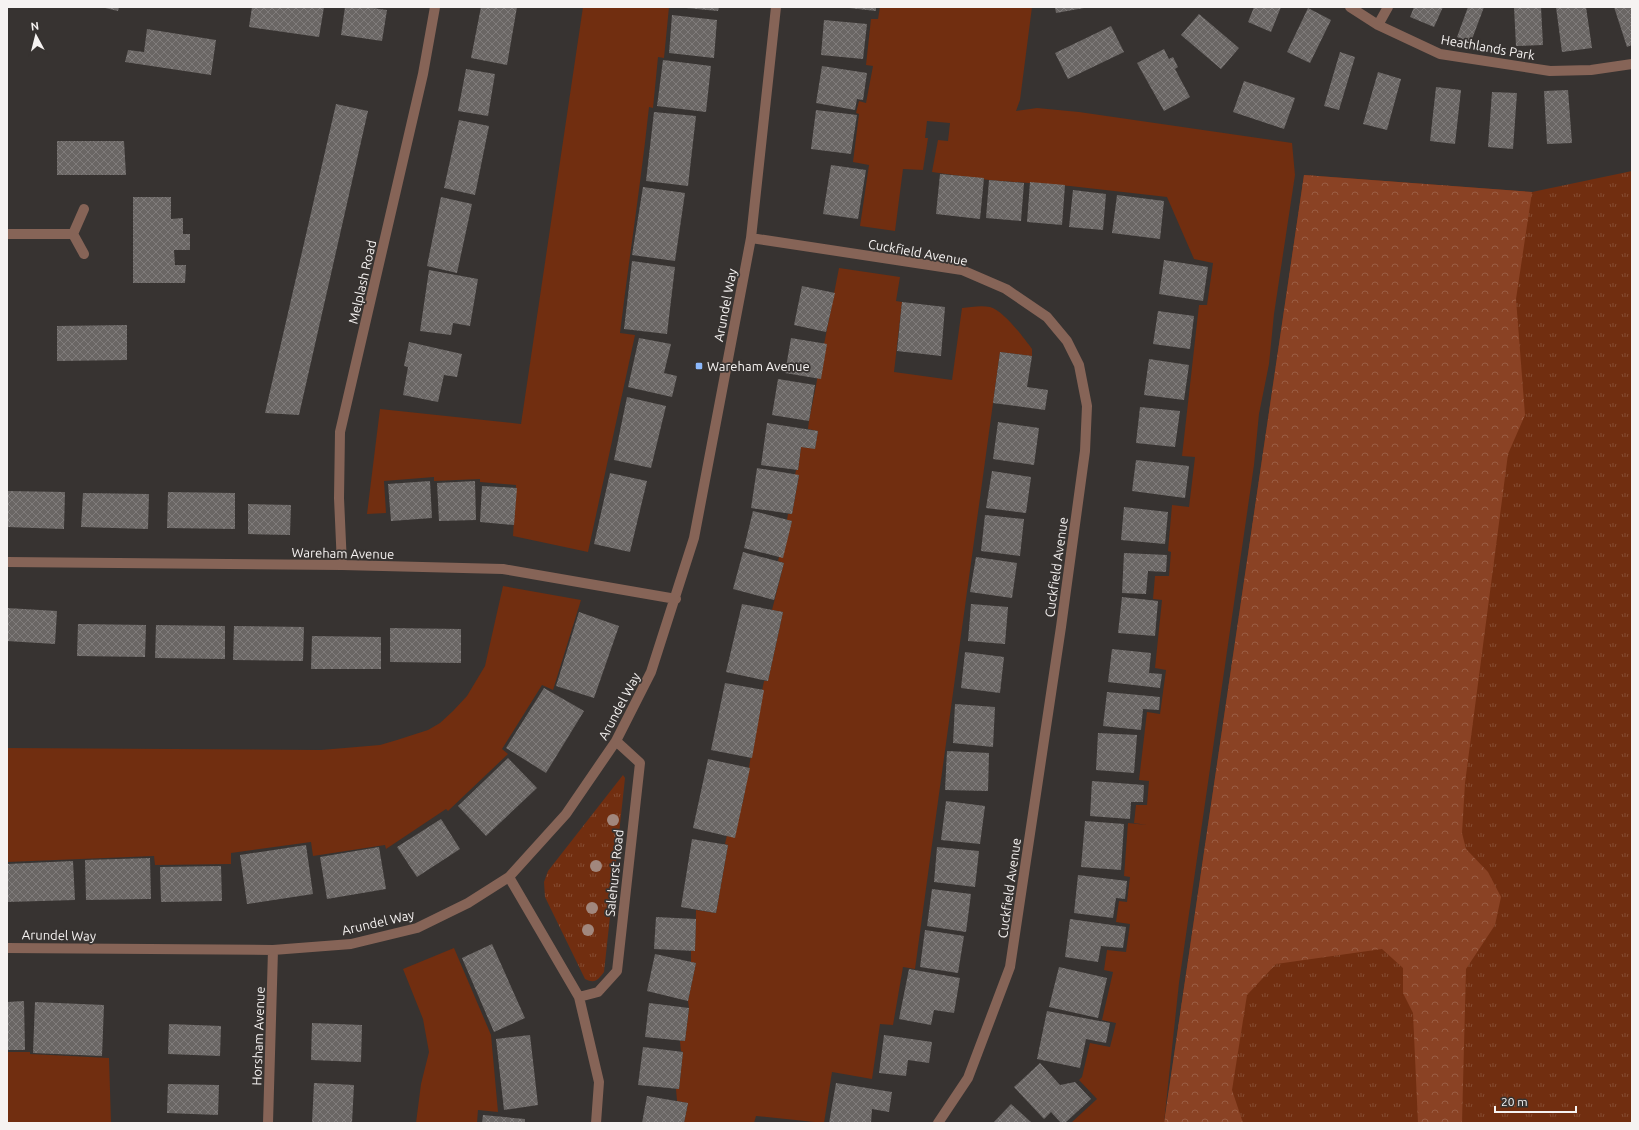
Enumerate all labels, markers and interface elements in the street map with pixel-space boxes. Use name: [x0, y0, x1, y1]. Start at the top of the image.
north arrow: [16, 16, 56, 56]
text: N: [30, 20, 40, 33]
street label: Heathlands Park: [1440, 32, 1536, 62]
street label: Cuckfield Avenue: [867, 236, 969, 268]
street label: Melplash Road: [346, 239, 378, 325]
street label: Arundel Way: [711, 267, 739, 343]
place label: Wareham Avenue: [707, 359, 810, 373]
marker: Wareham Avenue: [694, 361, 704, 371]
street label: Cuckfield Avenue: [1042, 516, 1070, 618]
street label: Wareham Avenue: [292, 545, 394, 561]
street label: Arundel Way: [595, 670, 643, 742]
street label: Salehurst Road: [602, 829, 626, 917]
street label: Cuckfield Avenue: [995, 837, 1023, 939]
street label: Arundel Way: [340, 907, 416, 937]
street label: Arundel Way: [22, 927, 96, 943]
street label: Horsham Avenue: [249, 986, 267, 1086]
scale bar: [1495, 1088, 1576, 1114]
text: 20 m: [1501, 1095, 1528, 1108]

